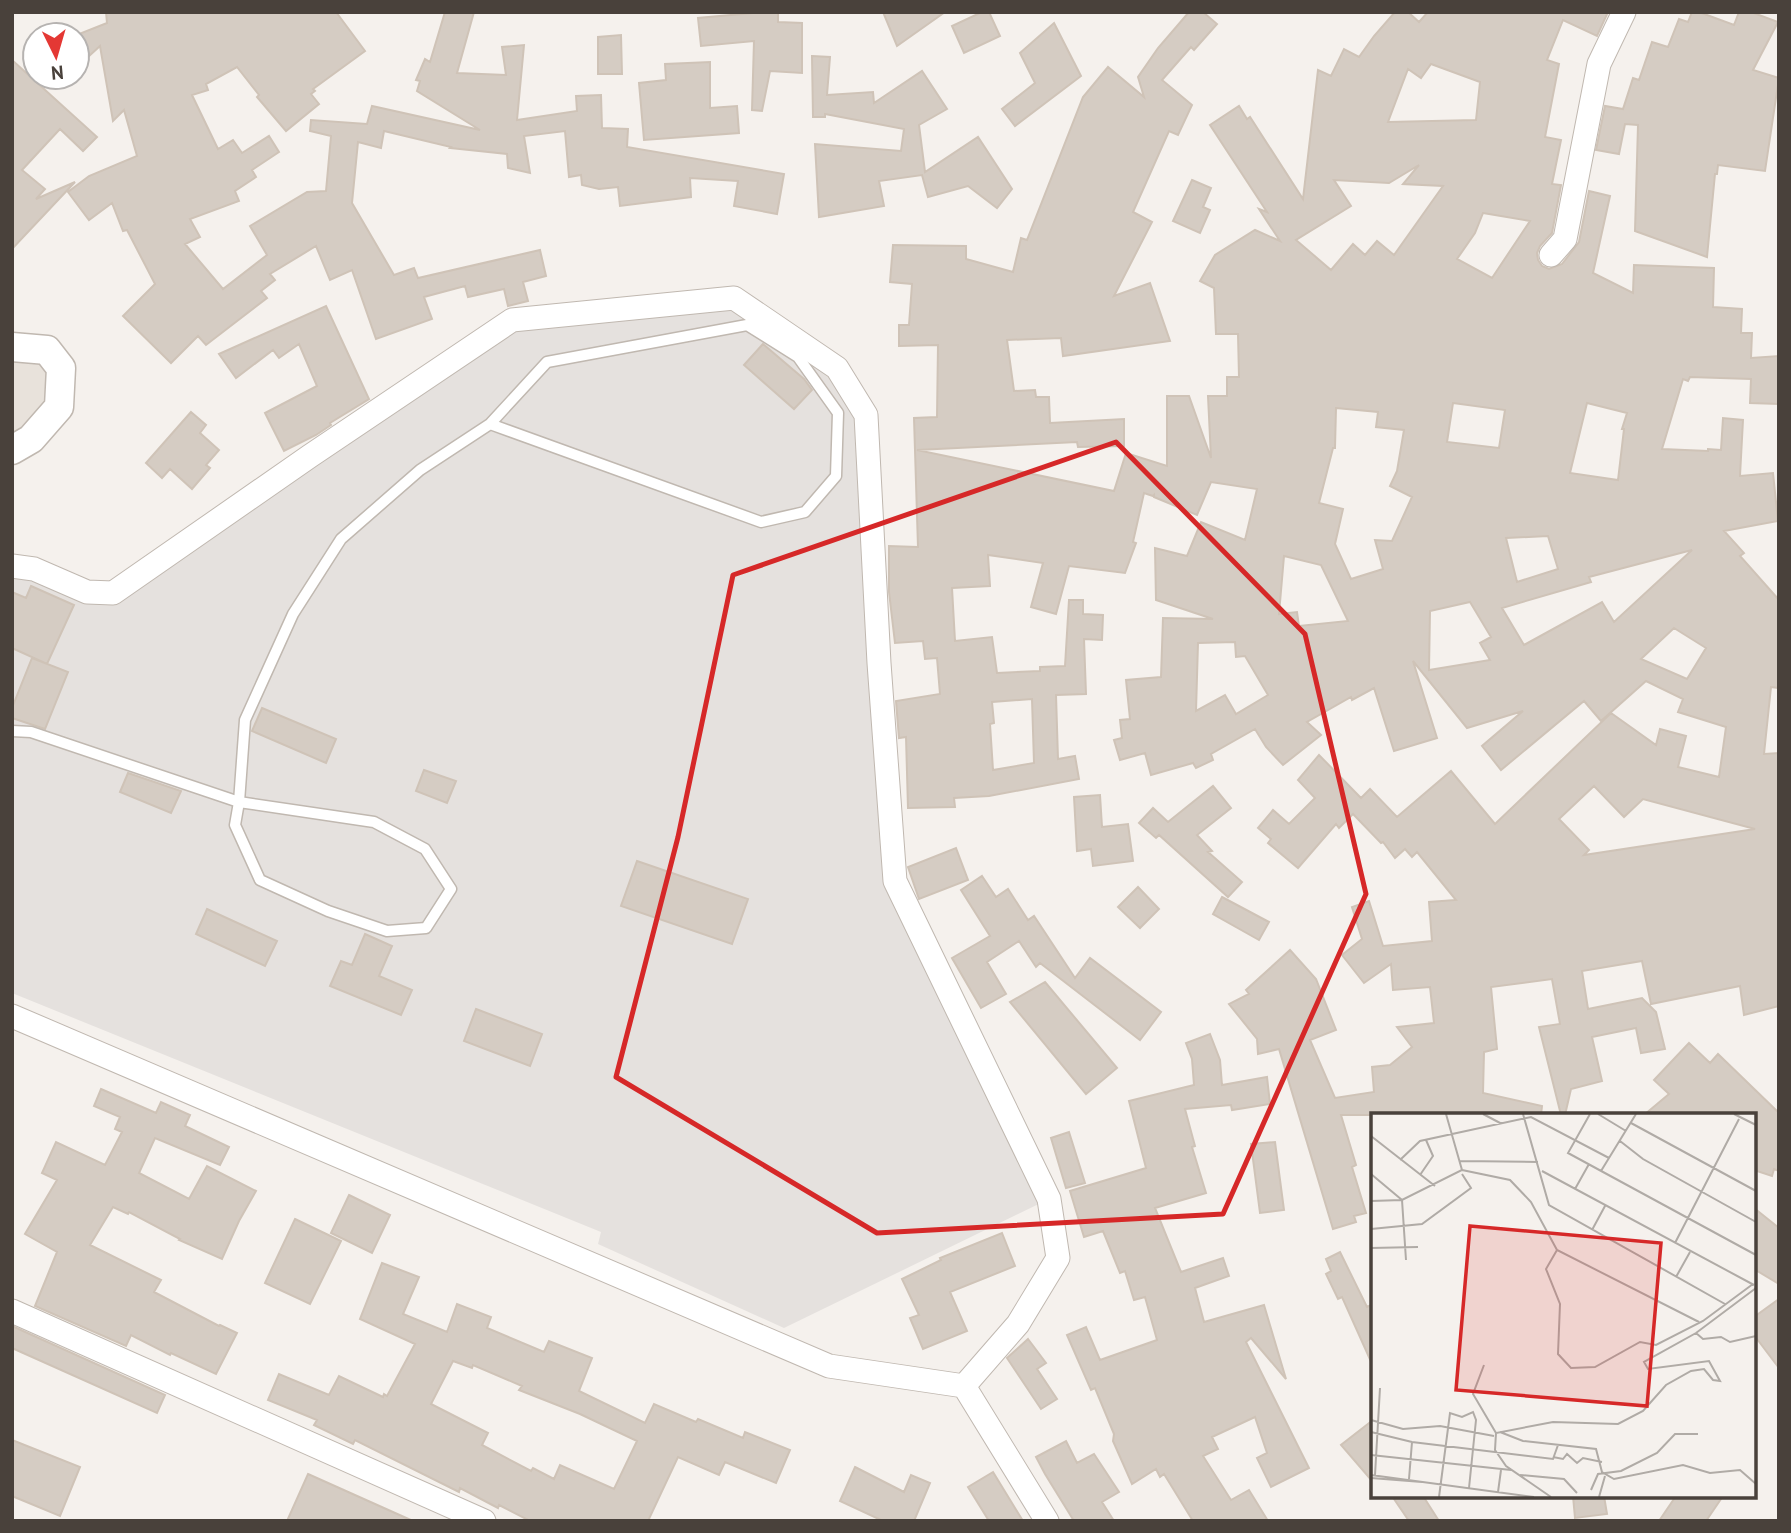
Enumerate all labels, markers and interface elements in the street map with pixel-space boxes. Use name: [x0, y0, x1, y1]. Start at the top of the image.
north arrow: [21, 21, 91, 91]
text: N: [50, 60, 65, 85]
inset map: [1371, 1113, 1756, 1498]

